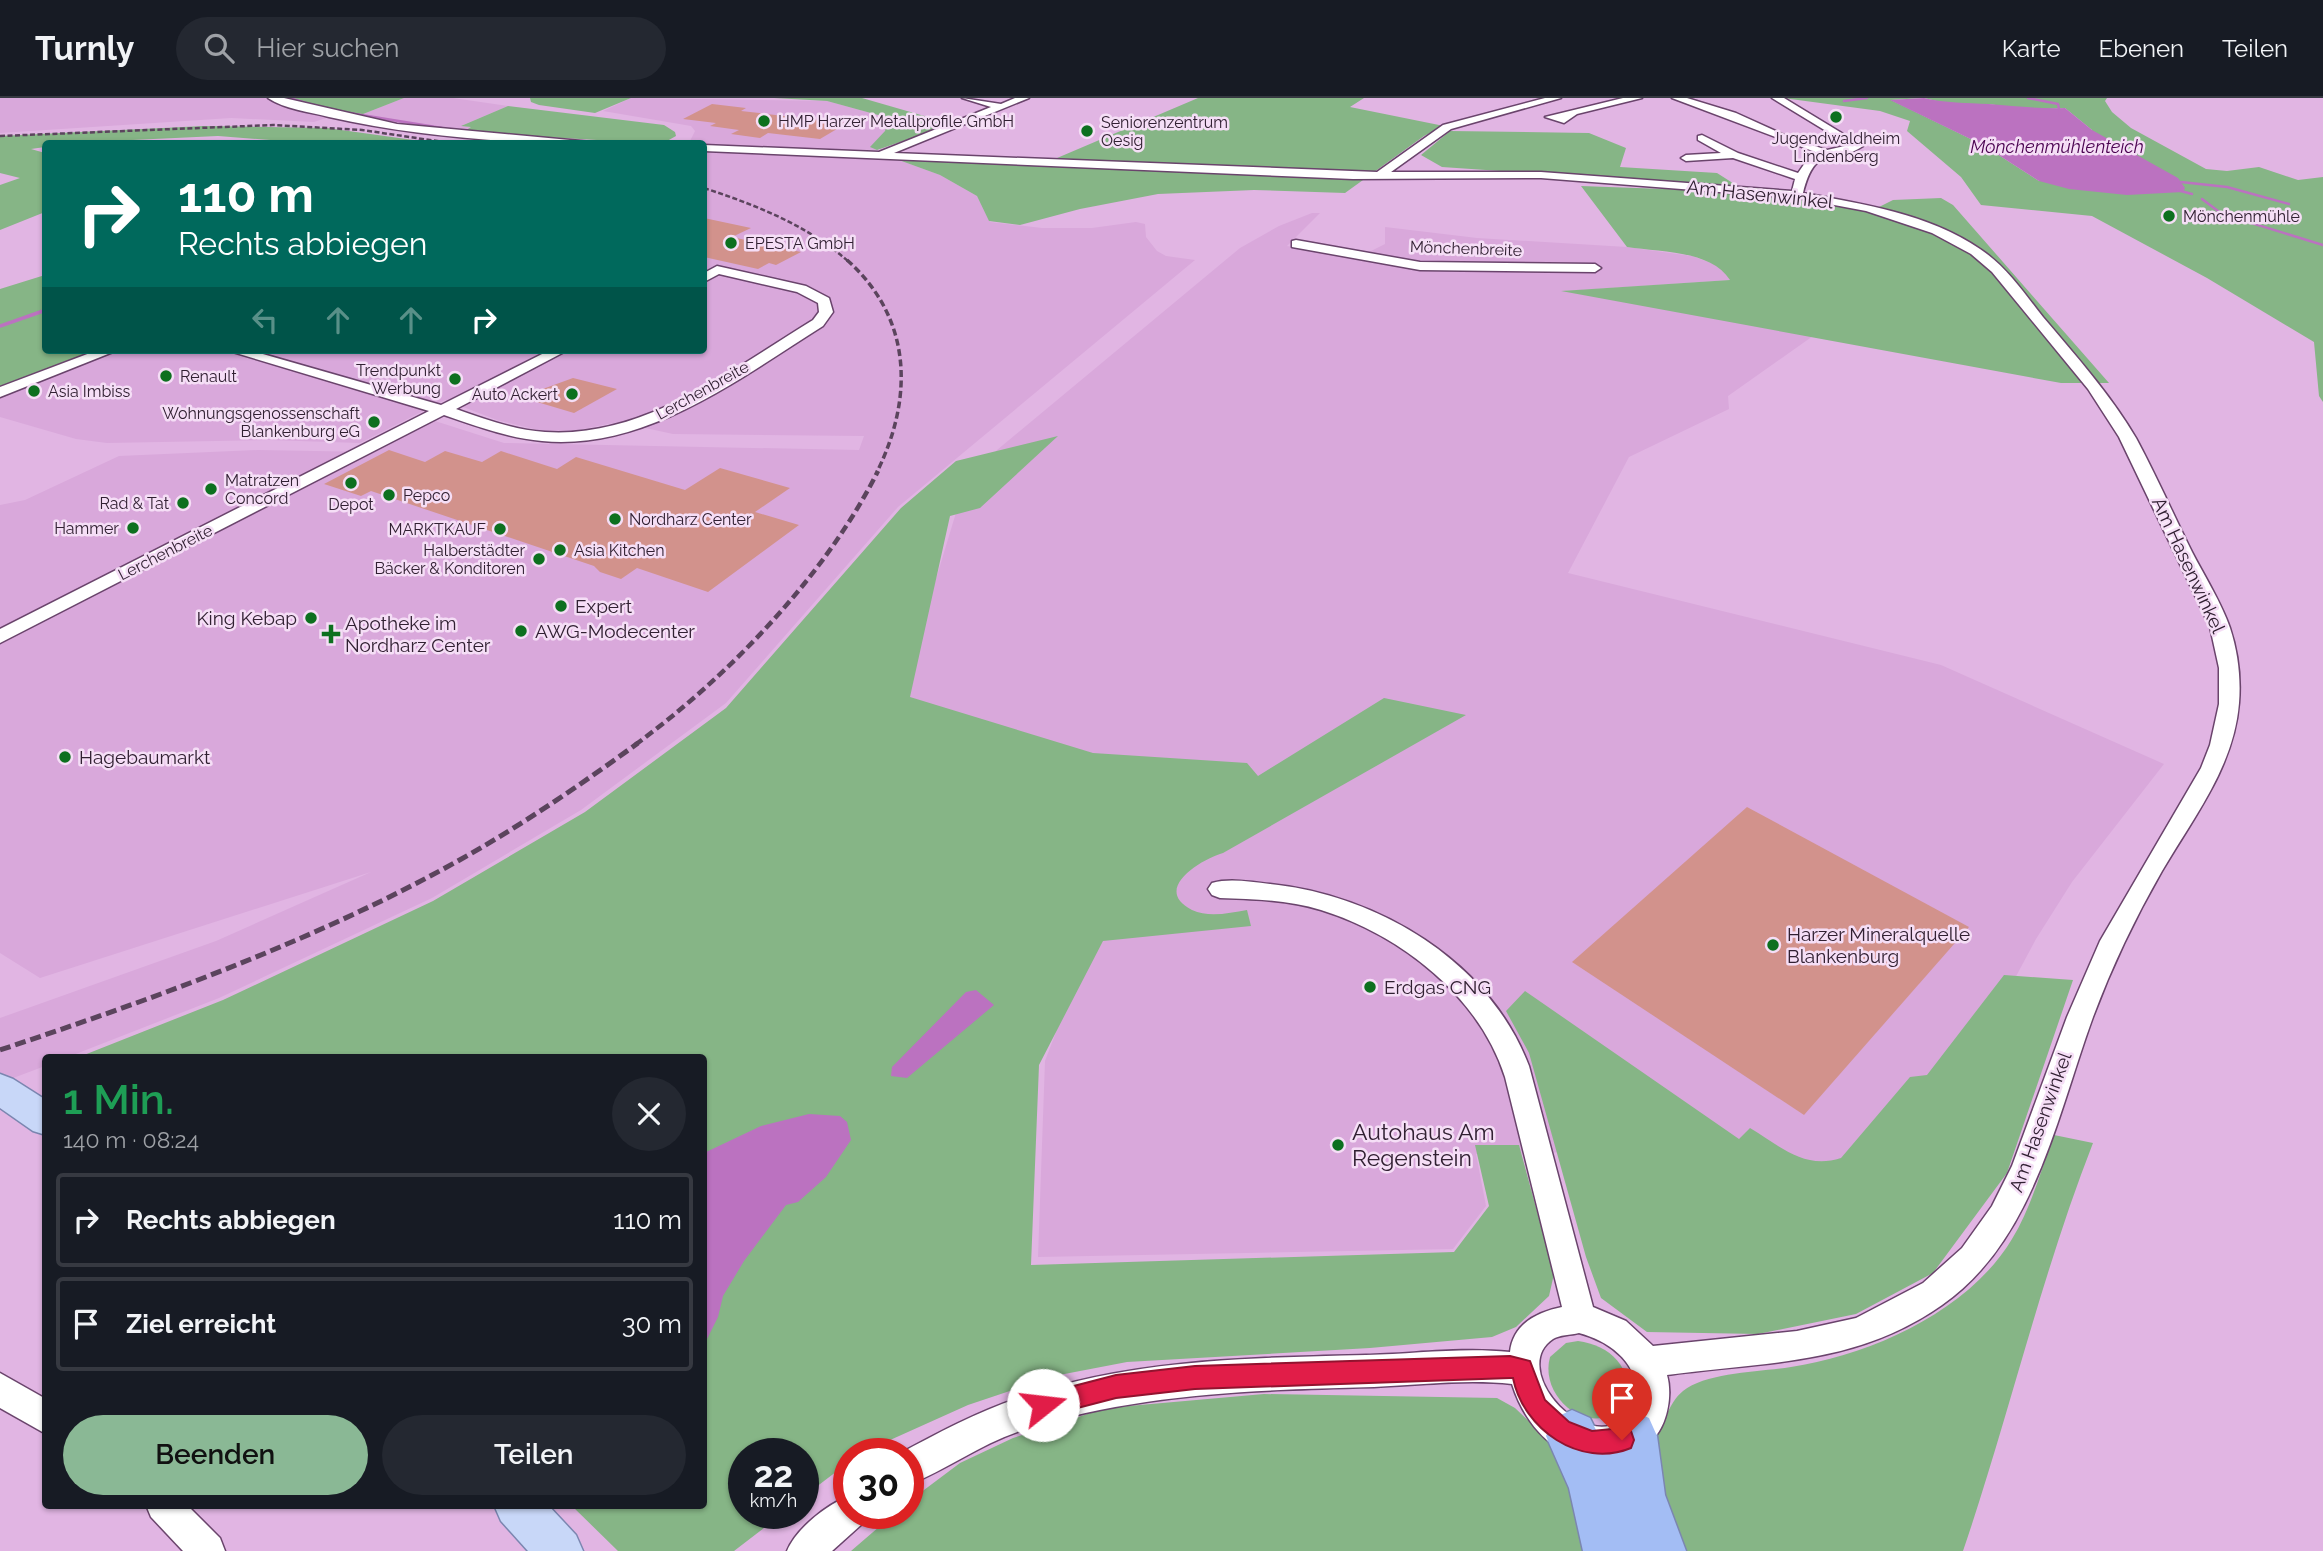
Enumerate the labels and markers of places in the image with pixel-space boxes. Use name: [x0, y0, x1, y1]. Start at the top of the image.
marker: Jugendwaldheim Lindenberg: [1828, 109, 1844, 125]
place label: HMP Harzer Metallprofile GmbH: [778, 112, 1014, 131]
marker: HMP Harzer Metallprofile GmbH: [756, 113, 772, 129]
place label: Seniorenzentrum Oesig: [1101, 113, 1228, 150]
marker: Seniorenzentrum Oesig: [1079, 123, 1095, 139]
place label: Jugendwaldheim Lindenberg: [1772, 129, 1900, 166]
place label: Mönchenmühle: [2183, 207, 2300, 226]
marker: Mönchenmühle: [2161, 208, 2177, 224]
place label: EPESTA GmbH: [745, 234, 855, 253]
marker: EPESTA GmbH: [723, 235, 739, 251]
place label: Trendpunkt Werbung: [356, 361, 442, 398]
place label: Renault: [180, 367, 237, 386]
marker: Renault: [158, 368, 174, 384]
marker: Trendpunkt Werbung: [447, 371, 463, 387]
place label: Asia Imbiss: [48, 382, 130, 401]
marker: Asia Imbiss: [26, 383, 42, 399]
place label: Auto Ackert: [472, 385, 559, 404]
marker: Auto Ackert: [564, 386, 580, 402]
place label: Wohnungsgenossenschaft Blankenburg eG: [162, 404, 361, 441]
marker: Wohnungsgenossenschaft Blankenburg eG: [366, 414, 382, 430]
place label: Matratzen Concord: [225, 471, 299, 508]
marker: Depot: [343, 475, 359, 491]
marker: Matratzen Concord: [203, 481, 219, 497]
place label: Pepco: [403, 486, 450, 505]
marker: Pepco: [381, 487, 397, 503]
place label: Rad & Tat: [100, 494, 170, 513]
marker: Rad & Tat: [175, 495, 191, 511]
place label: Depot: [328, 495, 374, 514]
place label: Nordharz Center: [629, 510, 752, 529]
marker: Nordharz Center: [607, 511, 623, 527]
place label: Hammer: [54, 519, 119, 538]
marker: Hammer: [125, 520, 141, 536]
place label: MARKTKAUF: [389, 520, 486, 539]
marker: MARKTKAUF: [492, 521, 508, 537]
place label: Halberstädter Bäcker & Konditoren: [374, 541, 525, 578]
place label: Asia Kitchen: [574, 541, 665, 560]
marker: Asia Kitchen: [552, 542, 568, 558]
marker: Halberstädter Bäcker & Konditoren: [531, 551, 547, 567]
place label: Expert: [575, 595, 633, 617]
marker: Expert: [553, 598, 569, 614]
place label: King Kebap: [196, 607, 297, 629]
marker: King Kebap: [303, 610, 319, 626]
place label: Apotheke im Nordharz Center: [345, 612, 491, 656]
place label: AWG-Modecenter: [535, 620, 695, 642]
marker: AWG-Modecenter: [513, 623, 529, 639]
marker: Apotheke im Nordharz Center: [323, 626, 339, 642]
place label: Hagebaumarkt: [79, 746, 211, 768]
marker: Hagebaumarkt: [57, 749, 73, 765]
place label: Harzer Mineralquelle Blankenburg: [1787, 923, 1970, 967]
marker: Harzer Mineralquelle Blankenburg: [1765, 937, 1781, 953]
place label: Erdgas CNG: [1384, 976, 1491, 998]
marker: Erdgas CNG: [1362, 979, 1378, 995]
place label: Autohaus Am Regenstein: [1352, 1118, 1495, 1171]
marker: Autohaus Am Regenstein: [1330, 1137, 1346, 1153]
pin: [1592, 1368, 1652, 1440]

